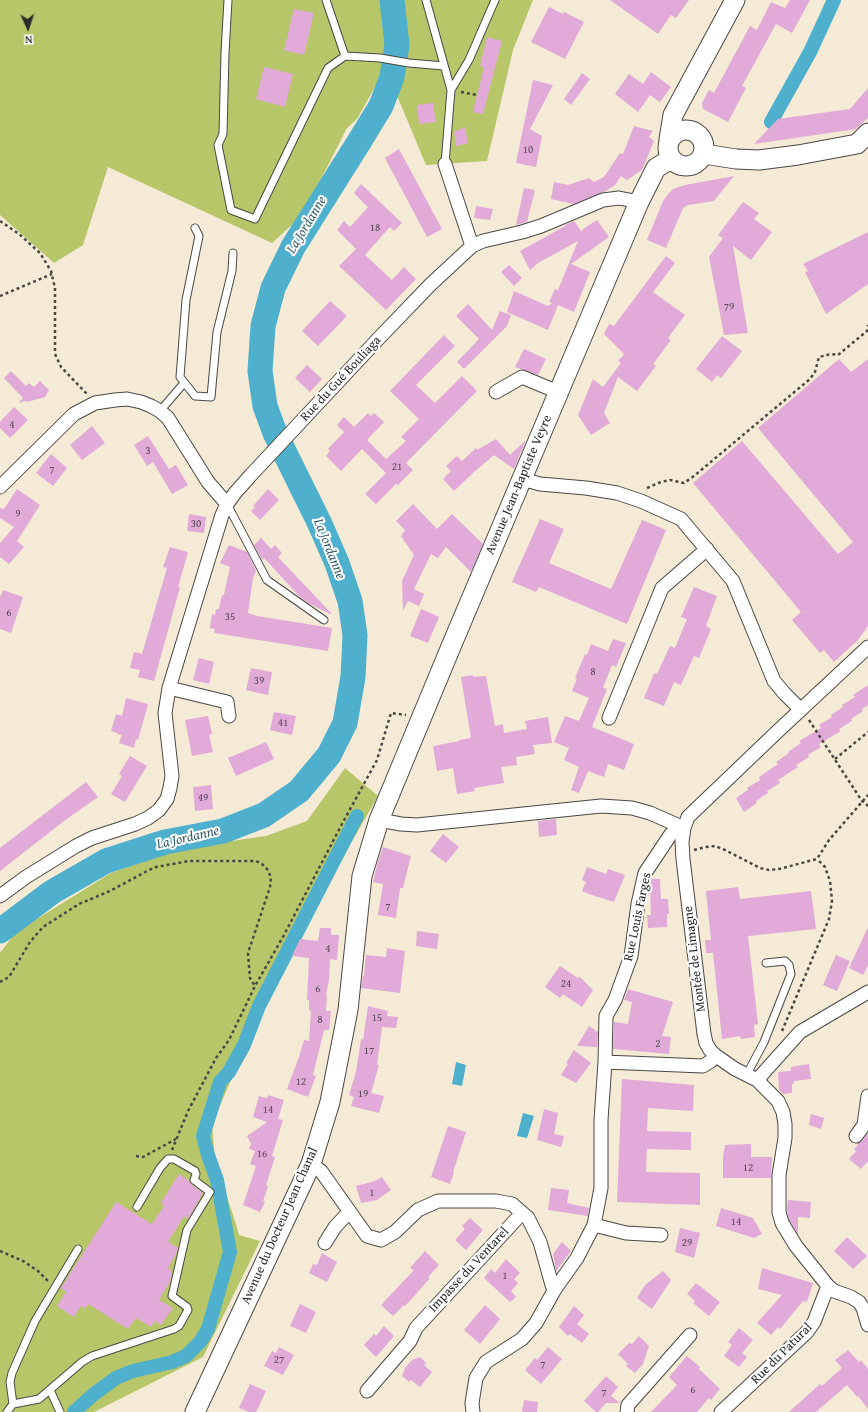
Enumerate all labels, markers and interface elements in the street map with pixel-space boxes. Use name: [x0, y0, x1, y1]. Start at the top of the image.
north arrow: [8, 8, 48, 48]
text: N: [25, 32, 33, 48]
house number: 10: [523, 143, 533, 157]
water label: La Jordanne: [283, 193, 331, 257]
house number: 18: [370, 221, 380, 235]
house number: 79: [724, 300, 734, 314]
street label: Rue du Gué Bouliaga: [297, 333, 385, 425]
street label: Avenue Jean-Baptiste Veyre: [483, 413, 555, 557]
house number: 4: [9, 418, 15, 432]
house number: 3: [145, 444, 151, 458]
house number: 21: [392, 460, 402, 474]
house number: 7: [49, 463, 55, 477]
house number: 9: [15, 507, 21, 521]
water label: La Jordanne: [309, 516, 349, 582]
house number: 30: [191, 517, 201, 531]
house number: 6: [6, 606, 12, 620]
house number: 35: [225, 610, 235, 624]
house number: 8: [590, 665, 596, 679]
house number: 39: [254, 674, 264, 688]
house number: 41: [278, 716, 288, 730]
house number: 49: [198, 791, 208, 805]
water label: La Jordanne: [155, 823, 221, 853]
street label: Rue Louis Farges: [621, 871, 655, 963]
house number: 7: [385, 900, 391, 914]
street label: Montée de Limagne: [681, 905, 709, 1013]
house number: 4: [325, 942, 331, 956]
house number: 24: [561, 977, 571, 991]
house number: 6: [315, 982, 321, 996]
house number: 15: [372, 1011, 382, 1025]
house number: 8: [317, 1013, 323, 1027]
house number: 2: [655, 1037, 661, 1051]
house number: 17: [364, 1044, 374, 1058]
house number: 12: [296, 1075, 306, 1089]
house number: 19: [358, 1087, 368, 1101]
house number: 14: [263, 1103, 273, 1117]
street label: Avenue du Docteur Jean Chanal: [238, 1145, 322, 1307]
house number: 16: [257, 1147, 267, 1161]
house number: 12: [743, 1161, 753, 1175]
house number: 1: [369, 1186, 375, 1200]
house number: 14: [731, 1215, 741, 1229]
street label: Impasse du Ventarel: [426, 1224, 512, 1316]
house number: 29: [682, 1236, 692, 1250]
house number: 1: [502, 1269, 508, 1283]
street label: Rue du Patural: [748, 1320, 816, 1388]
house number: 27: [274, 1353, 284, 1367]
house number: 7: [540, 1358, 546, 1372]
house number: 6: [690, 1383, 696, 1397]
house number: 7: [601, 1386, 607, 1400]

